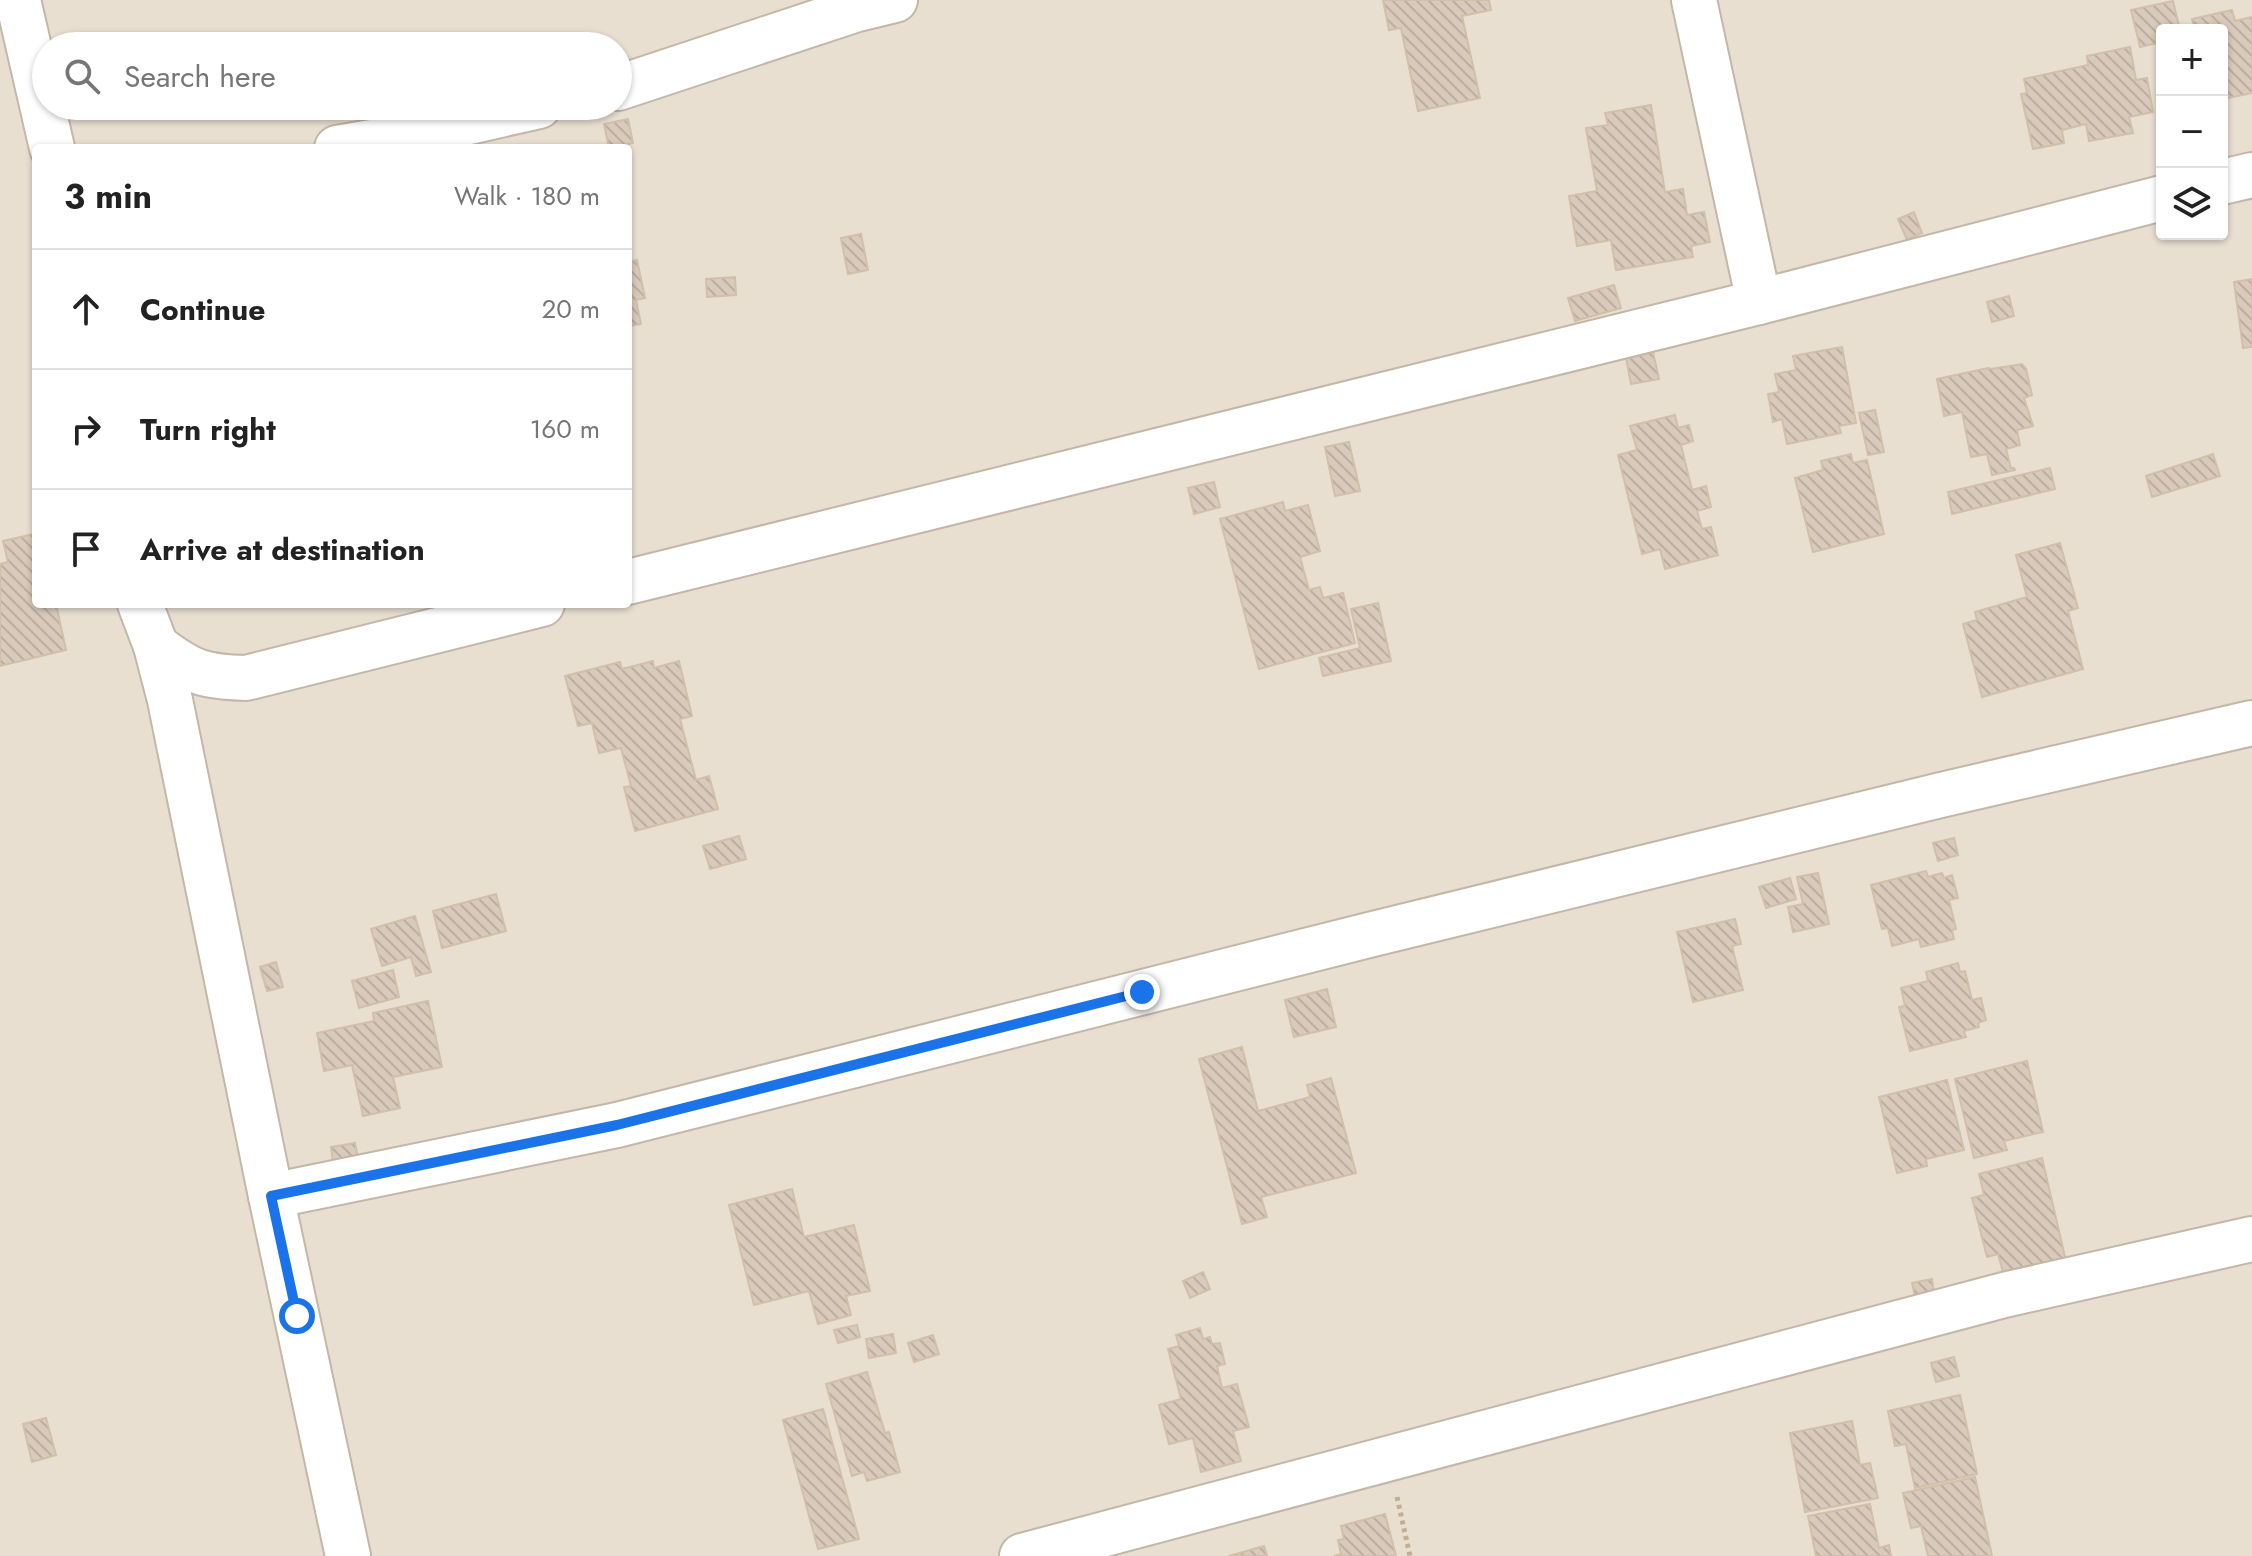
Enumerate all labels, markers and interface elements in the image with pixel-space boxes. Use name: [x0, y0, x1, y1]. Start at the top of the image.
map controls: [2156, 24, 2228, 240]
button: +: [2156, 24, 2228, 96]
search box: [32, 32, 632, 120]
icon: search: [60, 54, 104, 98]
text: Search here: [124, 55, 276, 98]
button: −: [2156, 96, 2228, 168]
button: layers: [2156, 168, 2228, 240]
text: 3 min: [64, 172, 152, 221]
text: Walk · 180 m: [454, 177, 600, 215]
icon: ahead: [64, 287, 108, 331]
text: Continue: [140, 288, 266, 331]
text: 20 m: [542, 290, 600, 328]
icon: right: [64, 407, 108, 451]
text: Turn right: [140, 408, 276, 451]
text: 160 m: [530, 410, 600, 448]
icon: arrive: [64, 527, 108, 571]
text: Arrive at destination: [140, 528, 425, 571]
route end: [1124, 974, 1160, 1010]
route start: [279, 1298, 315, 1334]

